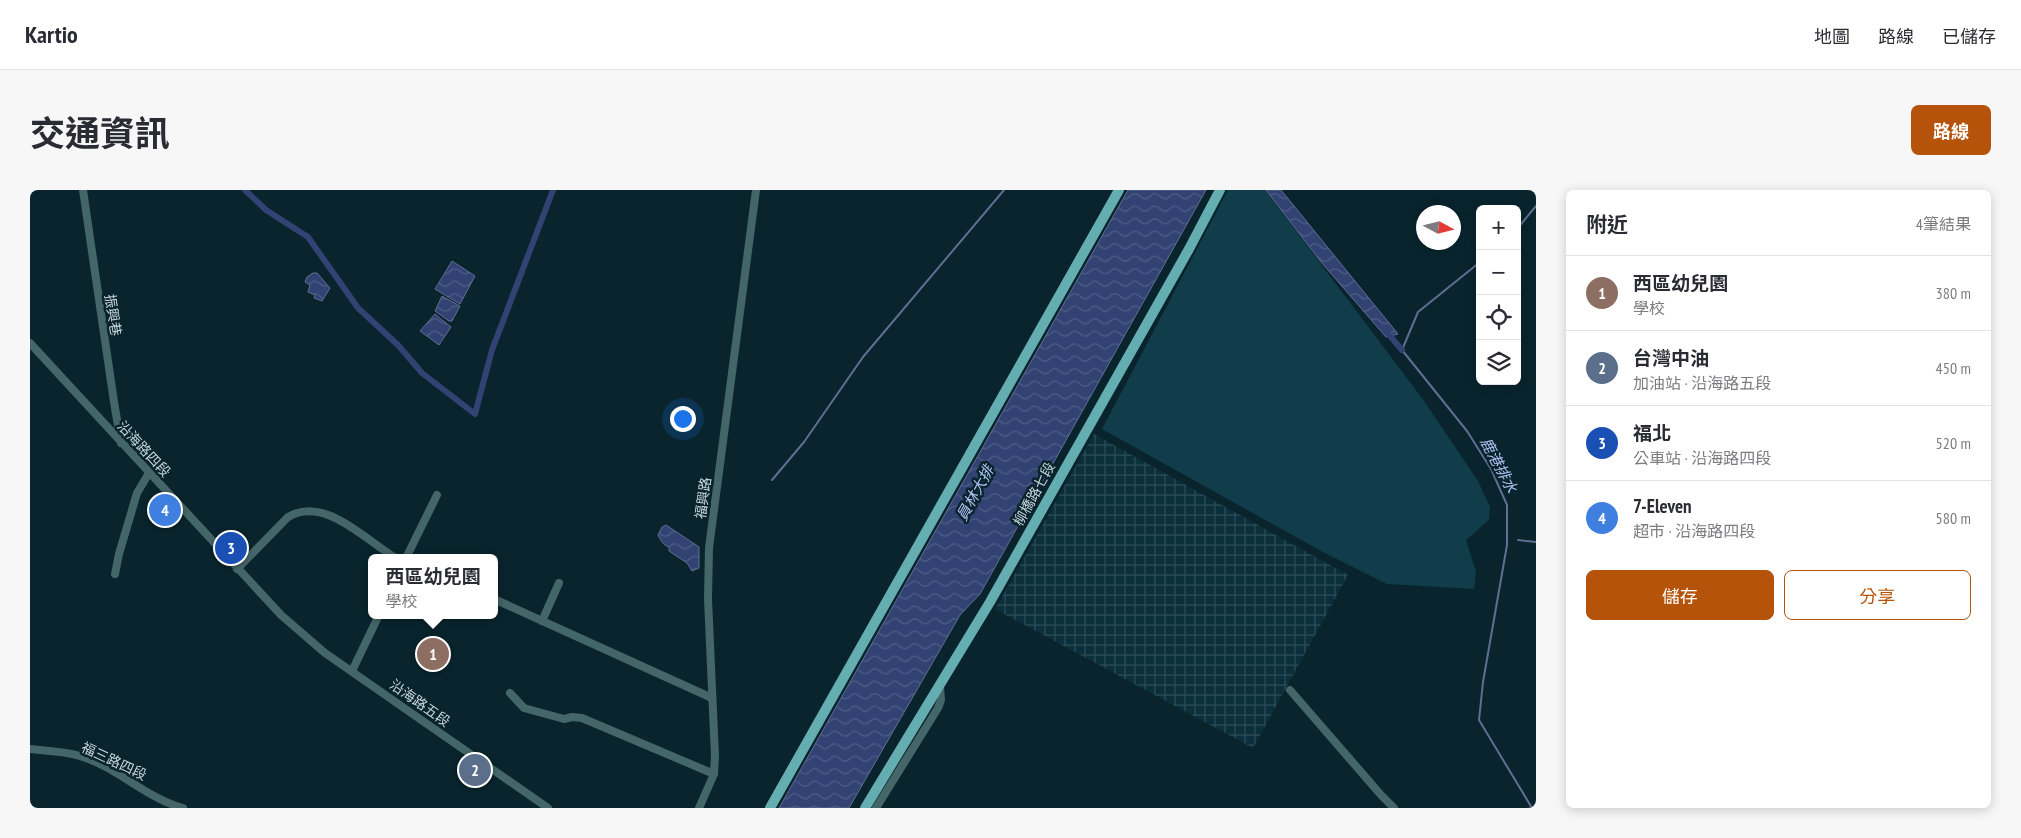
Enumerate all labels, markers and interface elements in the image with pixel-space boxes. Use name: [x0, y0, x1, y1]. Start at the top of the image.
text: Kartio: [25, 19, 78, 50]
text: 地圖: [1814, 25, 1850, 48]
text: 路線: [1878, 25, 1914, 48]
text: 已儲存: [1942, 25, 1996, 48]
button: 路線: [1911, 105, 1991, 155]
text: 交通資訊: [30, 110, 170, 156]
north arrow: [1416, 205, 1461, 250]
map controls: [1476, 205, 1521, 385]
button: +: [1476, 205, 1521, 250]
text: 附近: [1586, 211, 1628, 238]
text: 4筆結果: [1916, 214, 1971, 234]
button: −: [1476, 250, 1521, 295]
text: 西區幼兒園: [1633, 271, 1728, 295]
text: 1: [1598, 283, 1606, 303]
text: 380 m: [1936, 283, 1971, 303]
street label: 振興巷: [101, 293, 125, 337]
button: locate: [1476, 295, 1521, 340]
text: 學校: [1633, 298, 1665, 318]
button: layers: [1476, 340, 1521, 385]
text: 台灣中油: [1633, 346, 1709, 370]
text: 2: [1598, 358, 1606, 378]
text: 450 m: [1936, 358, 1971, 378]
text: 加油站 · 沿海路五段: [1633, 373, 1771, 393]
your location: [670, 406, 696, 432]
street label: 沿海路四段: [114, 417, 174, 481]
text: 福北: [1633, 421, 1671, 445]
text: 3: [1598, 433, 1606, 453]
text: 520 m: [1936, 433, 1971, 453]
water label: 鹿港排水: [1477, 434, 1522, 497]
text: 公車站 · 沿海路四段: [1633, 448, 1771, 468]
street label: 柳橋路七段: [1009, 459, 1059, 529]
water label: 員林大排: [952, 460, 999, 524]
street label: 福興路: [691, 476, 715, 520]
pin: 4: [149, 491, 181, 529]
text: 7-Eleven: [1633, 494, 1692, 518]
text: 4: [1598, 508, 1606, 528]
text: 580 m: [1936, 508, 1971, 528]
text: 超市 · 沿海路四段: [1633, 521, 1755, 541]
pin: 3: [215, 529, 247, 567]
popup: [368, 554, 498, 619]
text: 西區幼兒園: [385, 564, 481, 588]
button: 儲存: [1586, 570, 1774, 620]
button: 分享: [1784, 570, 1971, 620]
text: 學校: [385, 591, 418, 611]
pin: 1: [417, 635, 449, 673]
street label: 沿海路五段: [386, 676, 454, 730]
street label: 福三路四段: [78, 738, 150, 784]
pin: 2: [459, 751, 491, 789]

